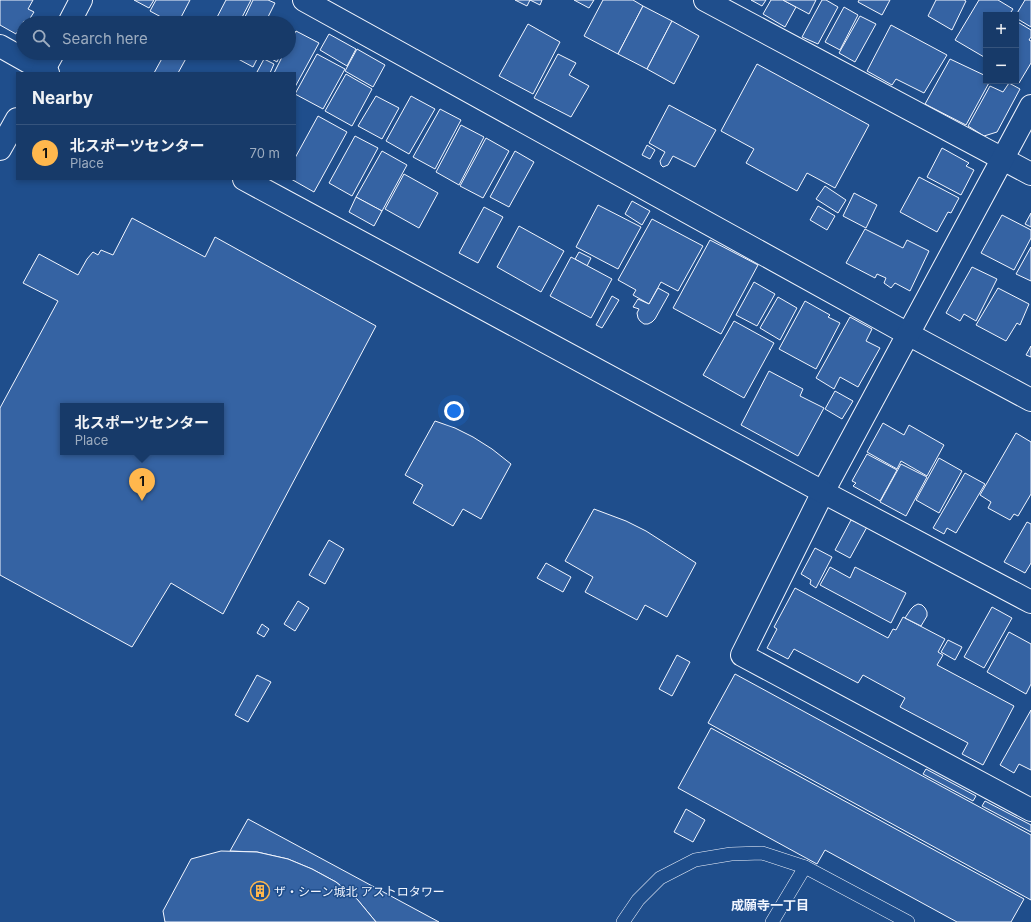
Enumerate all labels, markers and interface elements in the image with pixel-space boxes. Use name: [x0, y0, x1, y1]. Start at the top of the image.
map controls: [983, 12, 1019, 84]
button: +: [983, 12, 1019, 48]
search box: [16, 16, 296, 60]
icon: search: [30, 27, 52, 49]
text: Search here: [62, 29, 148, 48]
button: −: [983, 48, 1019, 84]
text: Nearby: [32, 88, 93, 108]
text: 北スポーツセンター: [70, 136, 205, 155]
text: 1: [42, 145, 48, 161]
text: 70 m: [250, 145, 280, 161]
text: Place: [70, 155, 104, 171]
your location: [444, 401, 464, 421]
popup: [60, 403, 224, 455]
text: 北スポーツセンター: [75, 413, 209, 432]
text: Place: [75, 432, 108, 448]
pin: 1: [129, 468, 155, 501]
building icon: ザ・シーン城北 アストロタワー: [249, 880, 271, 902]
place label: ザ・シーン城北 アストロタワー: [274, 884, 445, 899]
district label: 成願寺一丁目: [731, 897, 809, 913]

